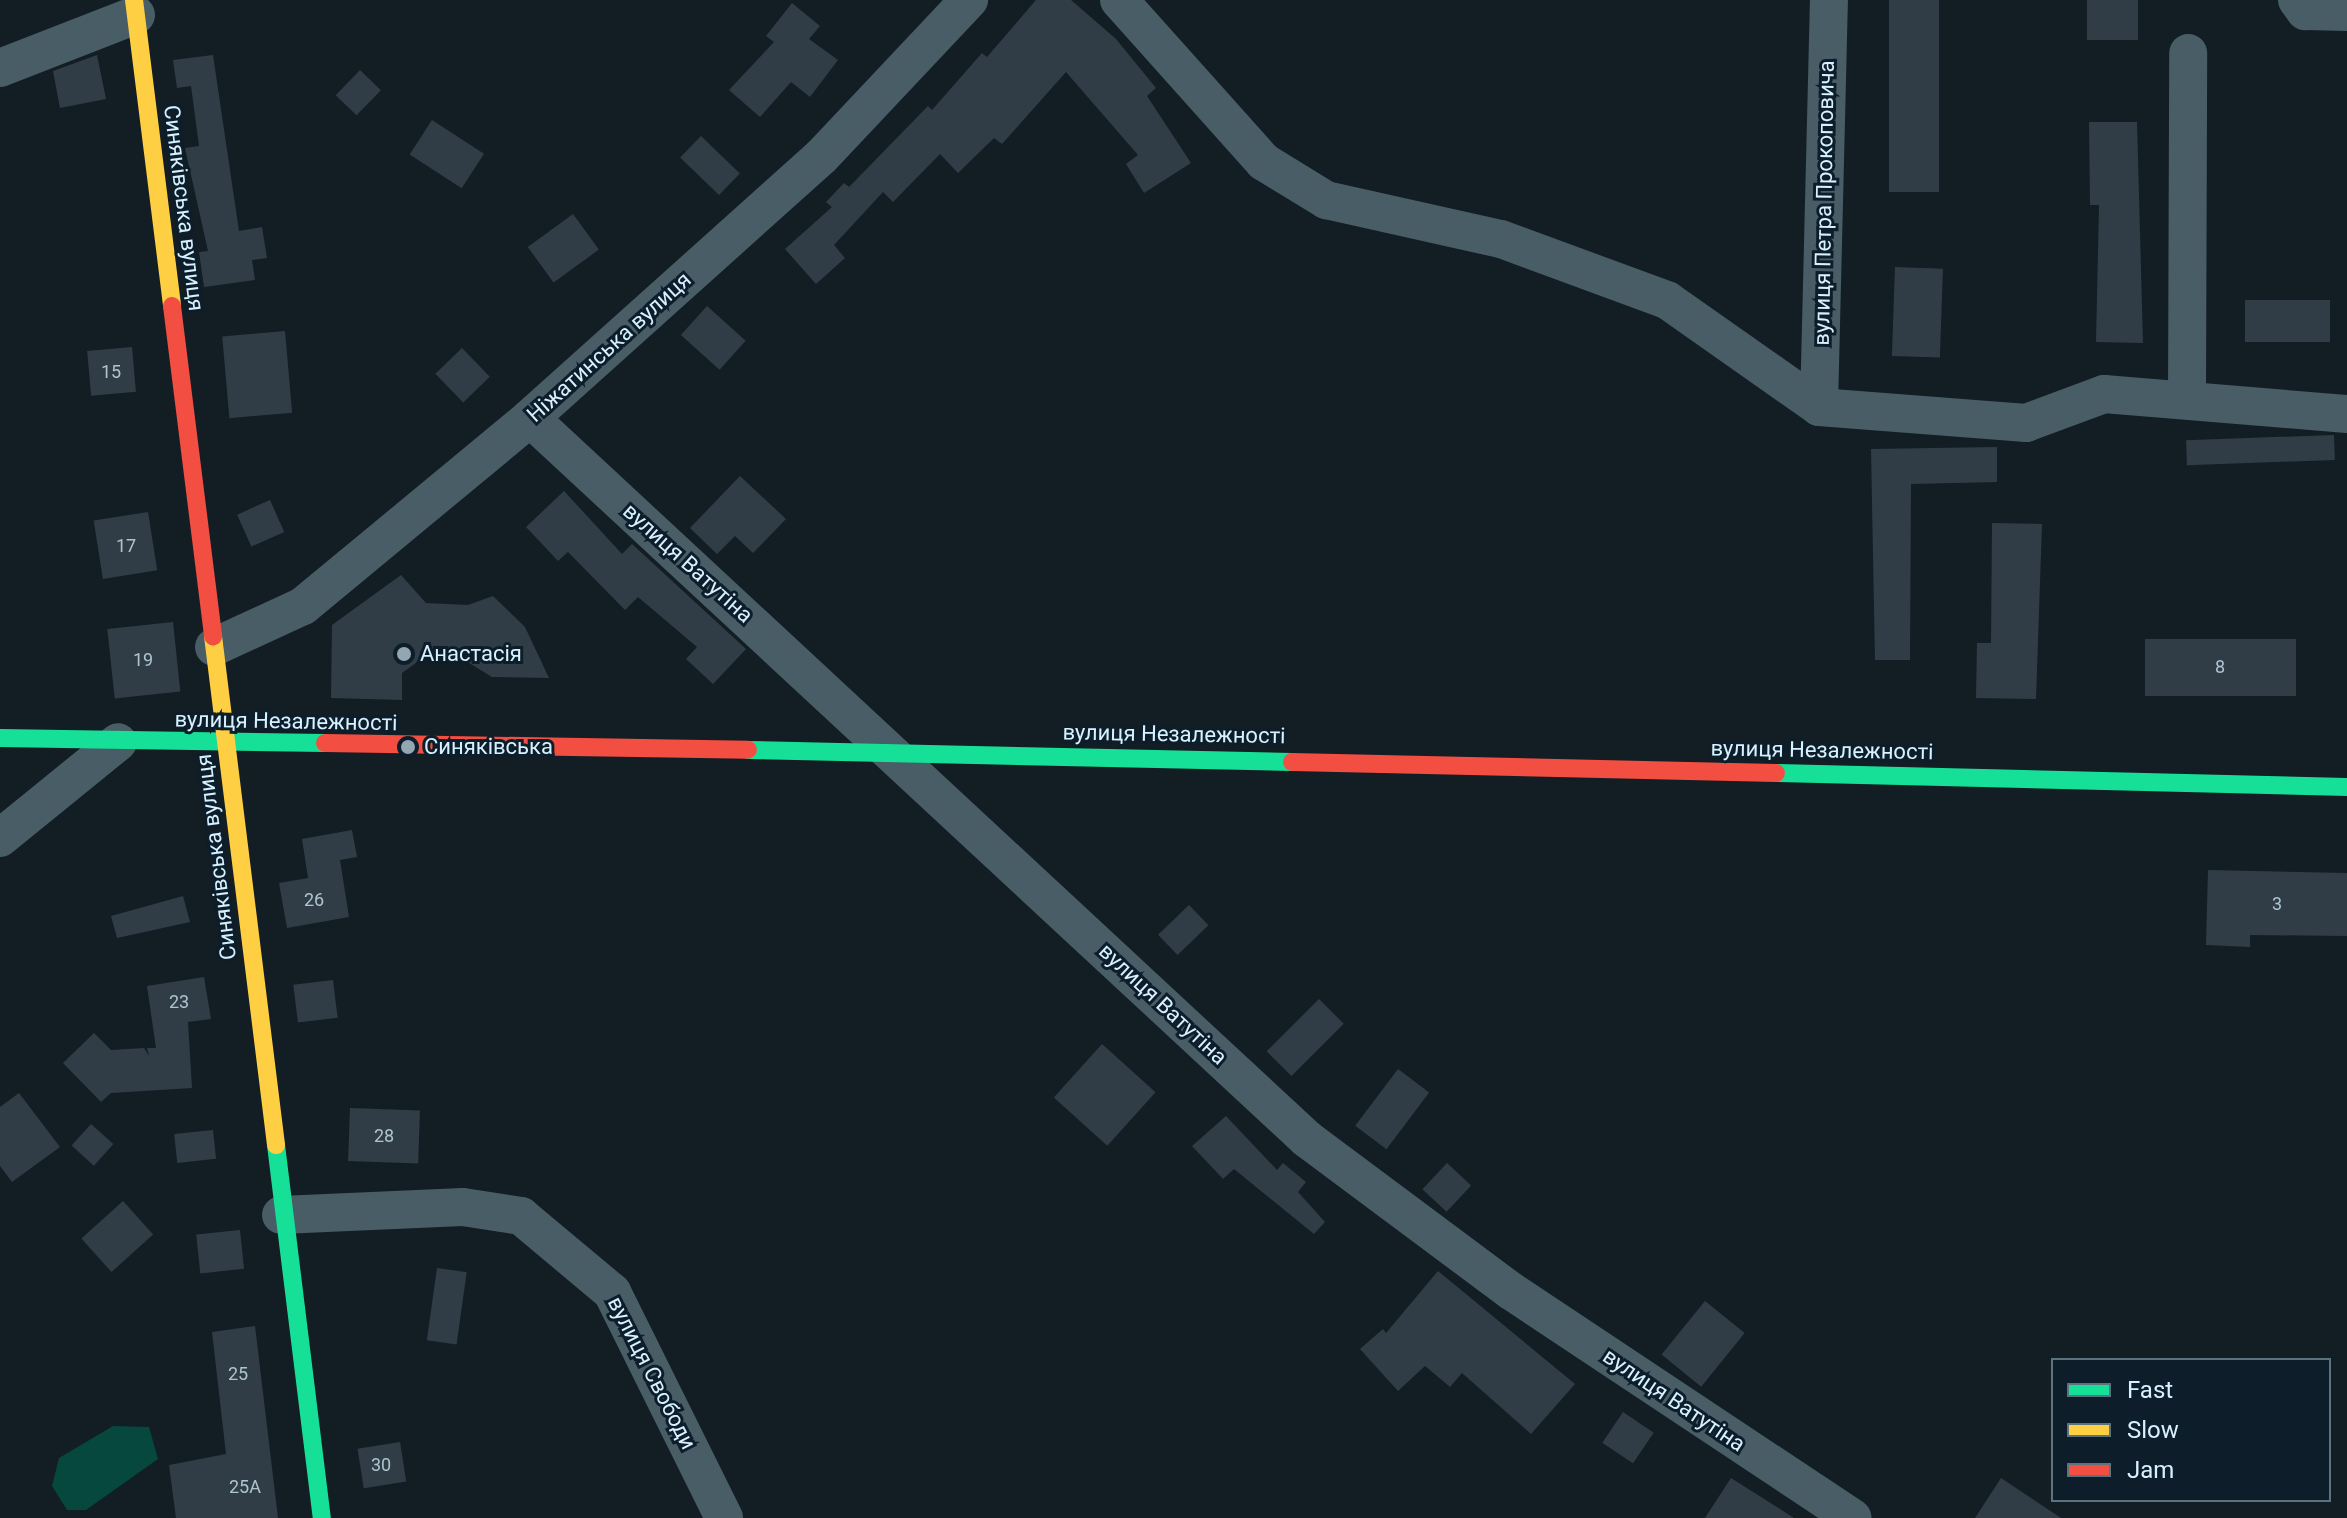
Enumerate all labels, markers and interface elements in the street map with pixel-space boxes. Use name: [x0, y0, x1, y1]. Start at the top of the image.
street label: вулиця Петра Прокоповича: [1808, 60, 1840, 346]
street label: Синяківська вулиця: [158, 103, 210, 313]
street label: Ніжатинська вулиця: [522, 266, 696, 428]
house number: 15: [101, 361, 121, 383]
street label: вулиця Ватутіна: [618, 498, 758, 628]
house number: 17: [116, 535, 136, 557]
place label: Анастасія: [420, 641, 522, 667]
marker: Анастасія: [395, 645, 413, 663]
house number: 19: [133, 649, 153, 671]
house number: 8: [2215, 656, 2225, 678]
street label: вулиця Незалежності: [174, 706, 398, 736]
street label: вулиця Незалежності: [1062, 719, 1286, 749]
place label: Синяківська: [424, 734, 553, 760]
street label: вулиця Незалежності: [1710, 735, 1934, 765]
marker: Синяківська: [399, 738, 417, 756]
street label: Синяківська вулиця: [190, 752, 242, 962]
house number: 26: [304, 889, 324, 911]
house number: 3: [2272, 893, 2282, 915]
street label: вулиця Ватутіна: [1093, 938, 1233, 1070]
house number: 23: [169, 991, 189, 1013]
house number: 28: [374, 1125, 394, 1147]
street label: вулиця Свободи: [602, 1292, 702, 1454]
street label: вулиця Ватутіна: [1598, 1343, 1750, 1457]
legend: [2051, 1358, 2331, 1502]
house number: 25: [228, 1363, 248, 1385]
text: Fast: [2127, 1376, 2173, 1404]
text: Slow: [2127, 1416, 2179, 1444]
house number: 30: [371, 1454, 391, 1476]
text: Jam: [2127, 1456, 2174, 1484]
house number: 25А: [229, 1476, 261, 1498]

